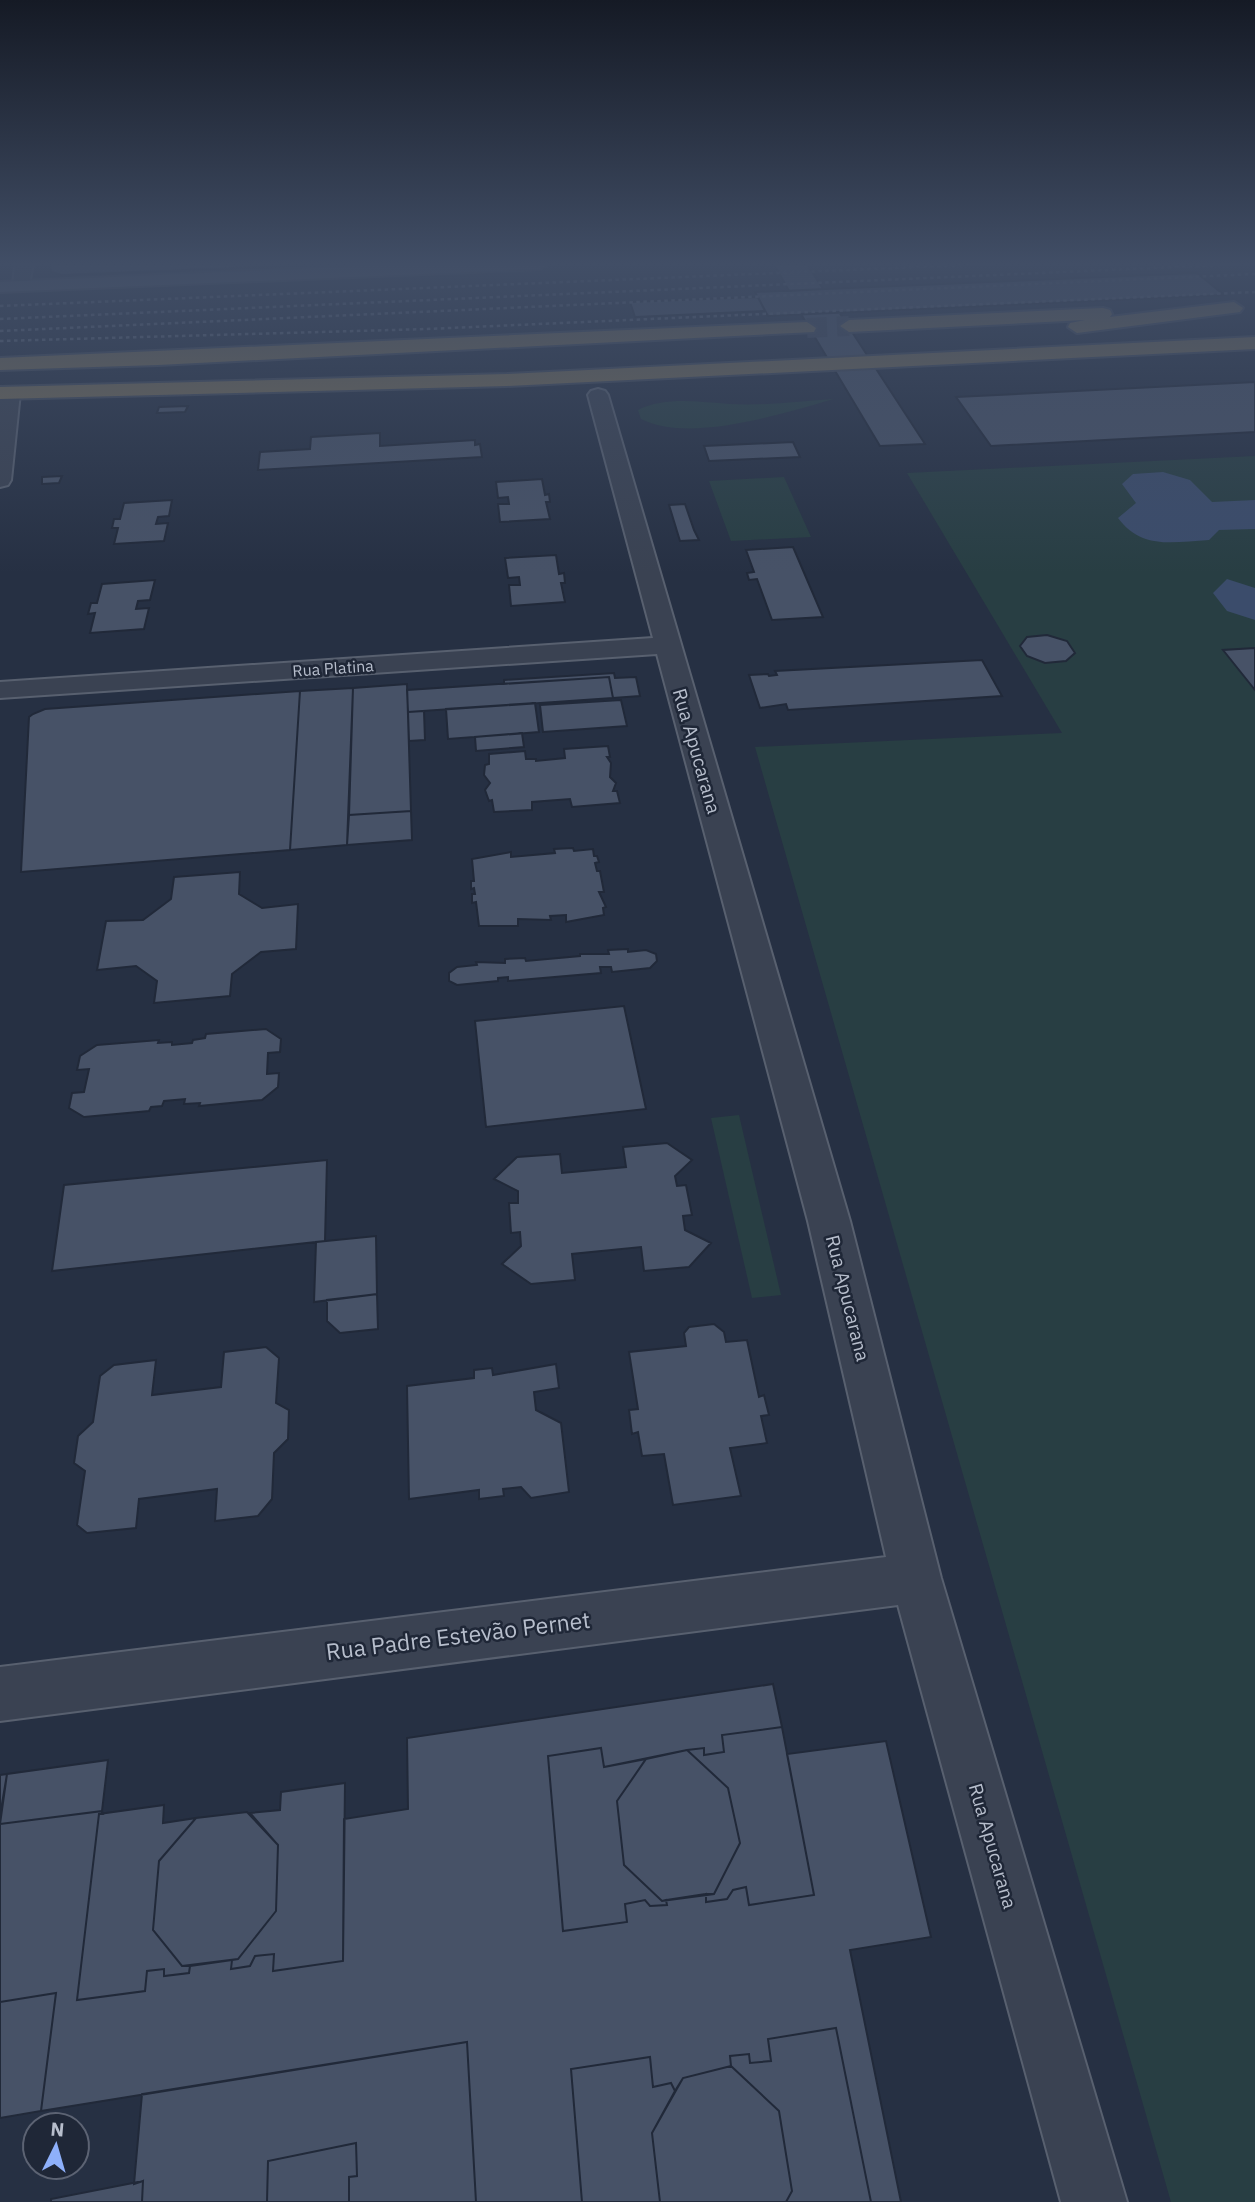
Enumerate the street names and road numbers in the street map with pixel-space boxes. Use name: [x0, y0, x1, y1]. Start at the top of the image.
street label: Rua Platina: [292, 655, 375, 681]
street label: Rua Apucarana: [668, 686, 726, 816]
street label: Rua Apucarana: [821, 1232, 875, 1364]
street label: Rua Padre Estevão Pernet: [324, 1604, 592, 1666]
street label: Rua Apucarana: [964, 1781, 1022, 1911]

